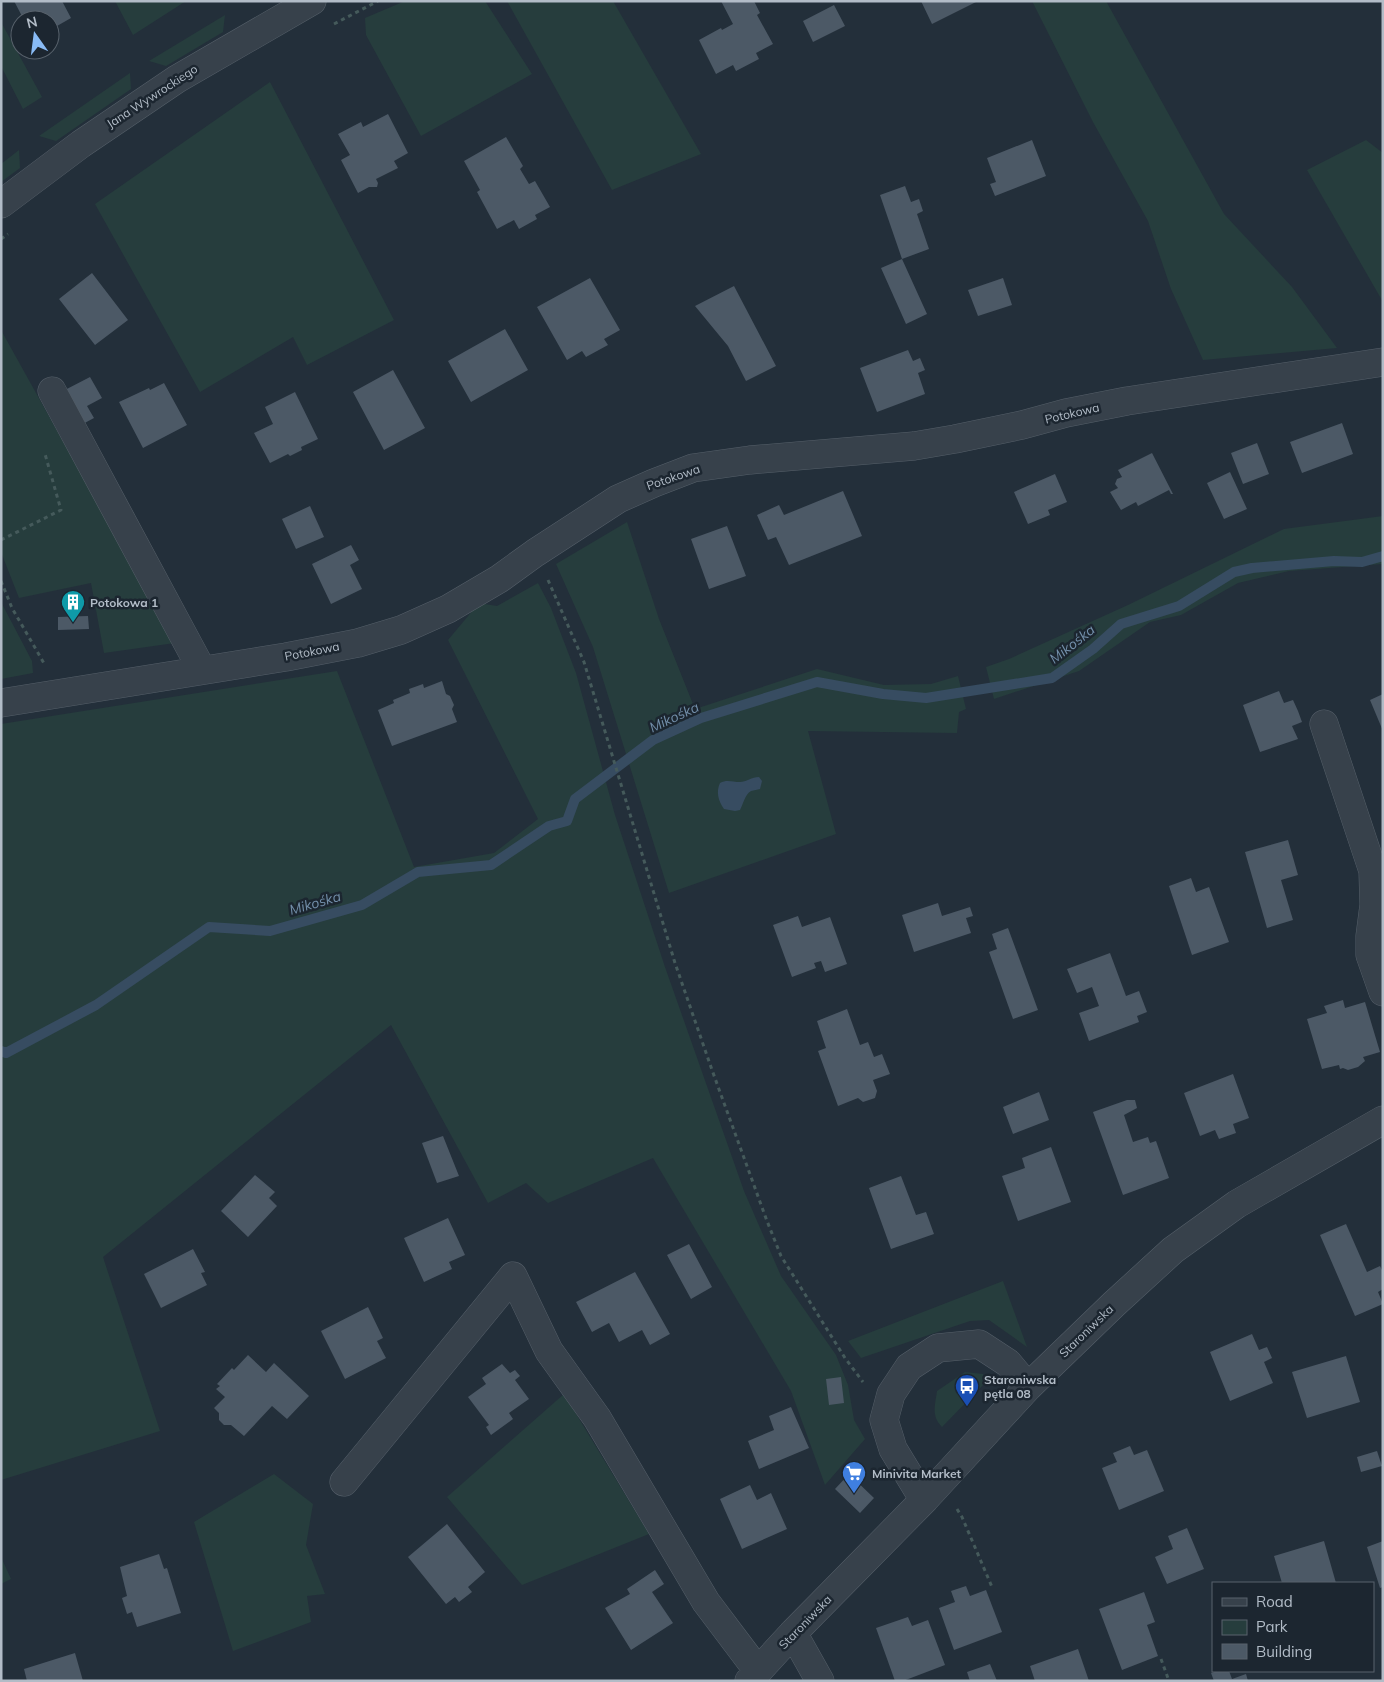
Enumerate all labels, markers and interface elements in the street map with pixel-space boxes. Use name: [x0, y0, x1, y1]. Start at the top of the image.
north arrow: [10, 10, 60, 60]
text: N: [25, 12, 39, 32]
street label: Jana Wywrockiego: [104, 61, 200, 131]
street label: Potokowa: [1043, 399, 1101, 427]
street label: Potokowa: [644, 461, 702, 493]
building icon: Potokowa 1: [60, 589, 86, 623]
place label: Potokowa 1: [90, 595, 158, 610]
water label: Mikośka: [1046, 621, 1098, 667]
street label: Potokowa: [283, 638, 341, 664]
water label: Mikośka: [646, 698, 702, 736]
water label: Mikośka: [287, 887, 343, 919]
street label: Staroniwska: [1056, 1301, 1116, 1361]
place label: Staroniwska pętla 08: [984, 1372, 1056, 1401]
bus stop icon: Staroniwska pętla 08: [954, 1373, 980, 1407]
supermarket icon: Minivita Market: [841, 1460, 867, 1494]
place label: Minivita Market: [872, 1466, 962, 1481]
legend: [1212, 1582, 1374, 1672]
street label: Staroniwska: [775, 1592, 835, 1652]
text: Road: [1256, 1592, 1293, 1611]
text: Park: [1256, 1617, 1288, 1636]
text: Building: [1256, 1642, 1312, 1661]

